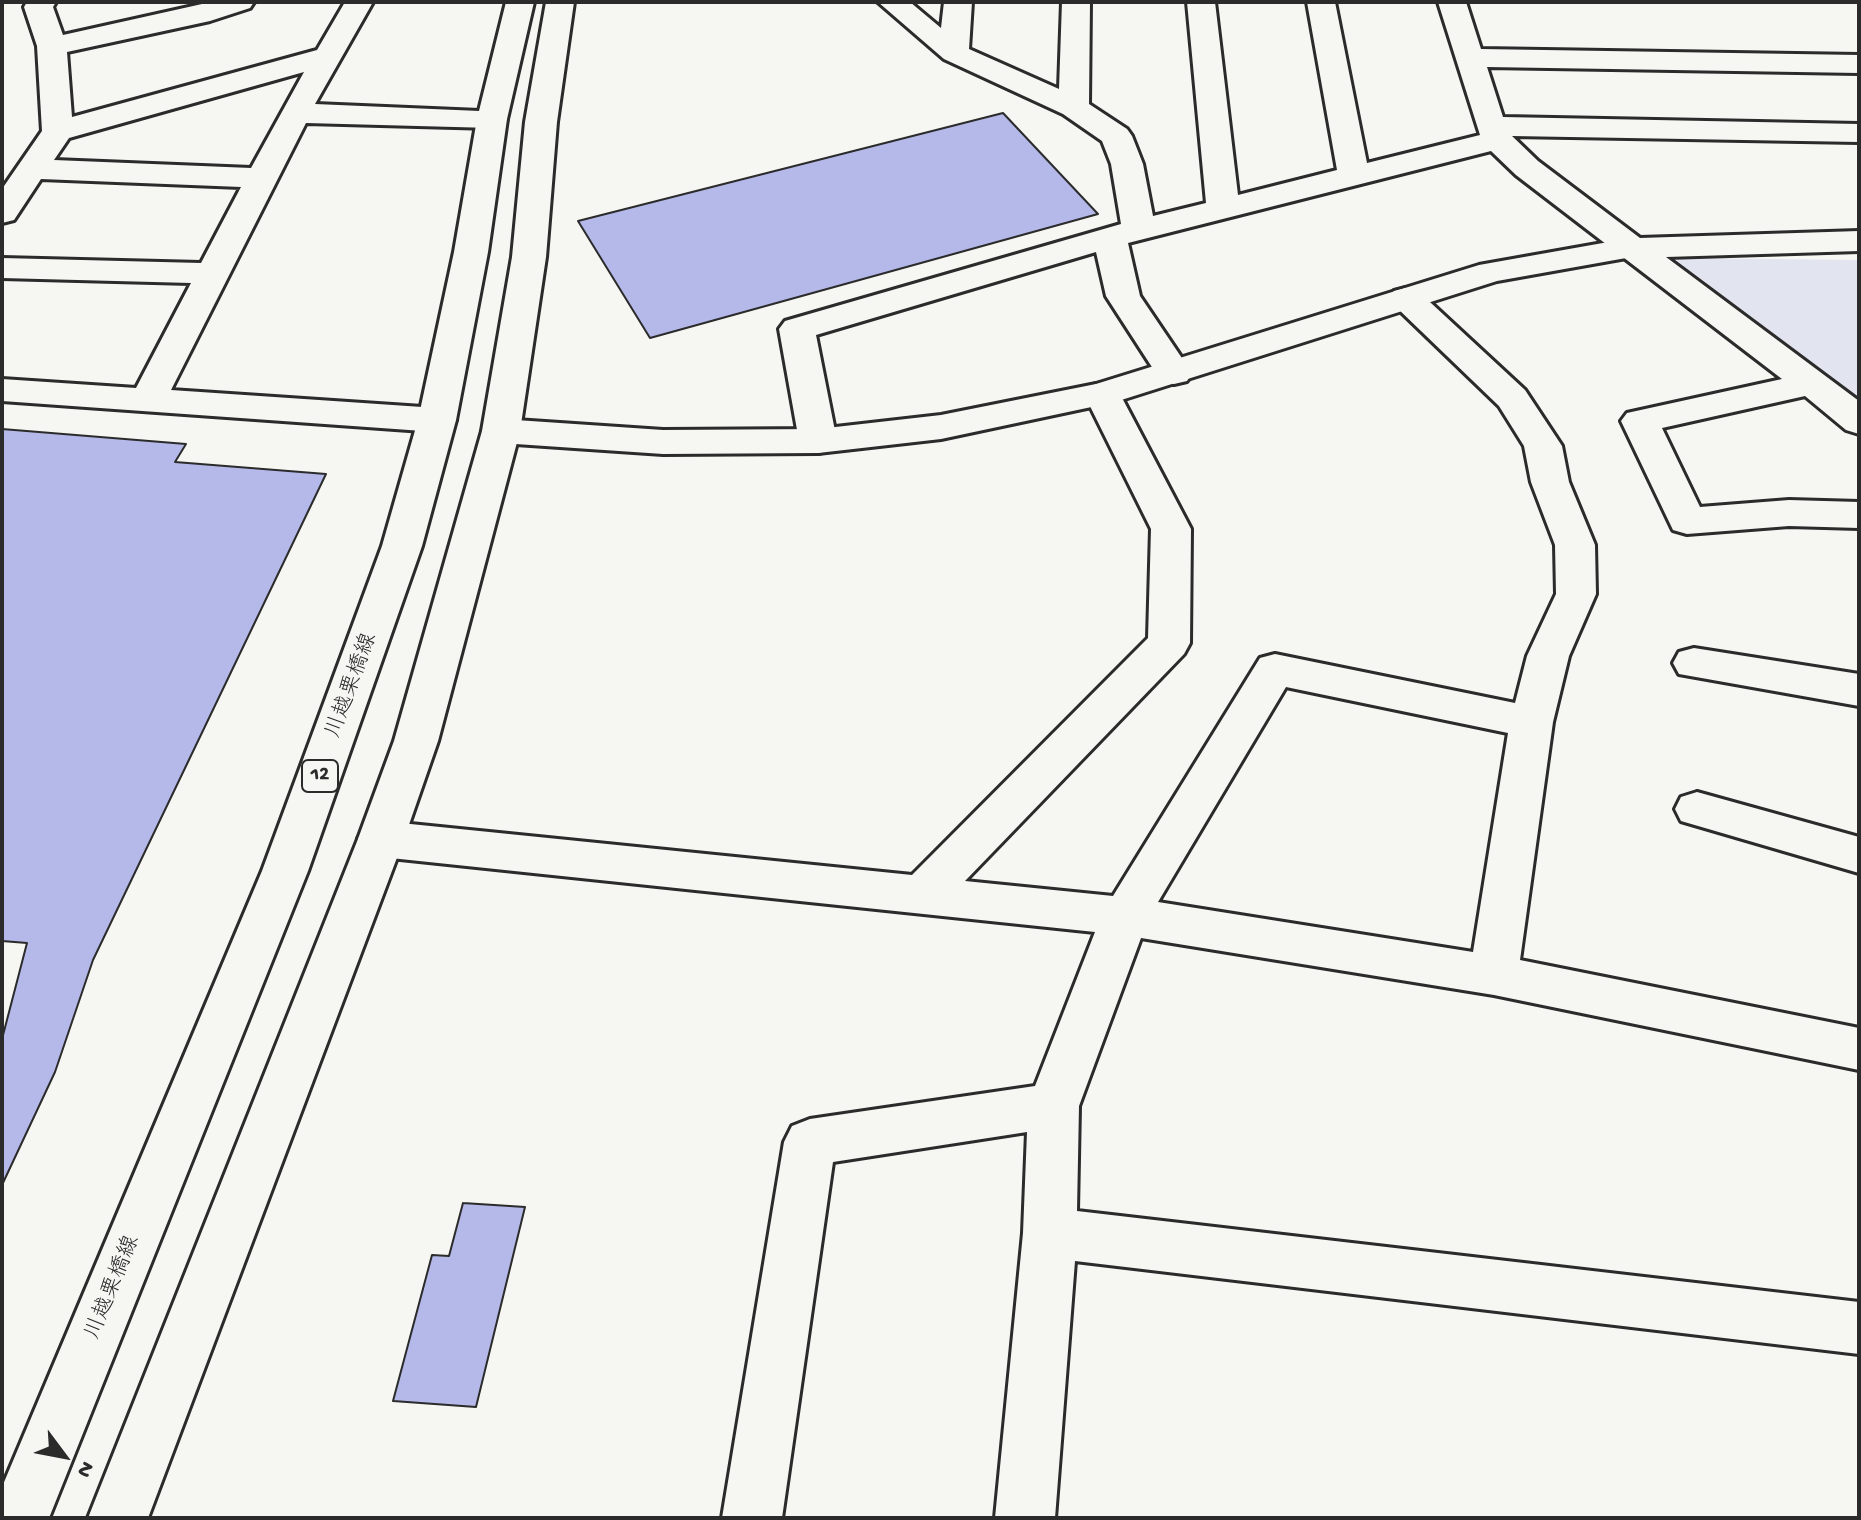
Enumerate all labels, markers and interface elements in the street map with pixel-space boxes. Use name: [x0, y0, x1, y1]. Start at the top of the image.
street label: 川越栗橋線: [322, 630, 384, 742]
road number: 12: [302, 760, 338, 792]
street label: 川越栗橋線: [81, 1232, 147, 1344]
north arrow: [24, 1416, 104, 1496]
text: N: [70, 1456, 99, 1482]

